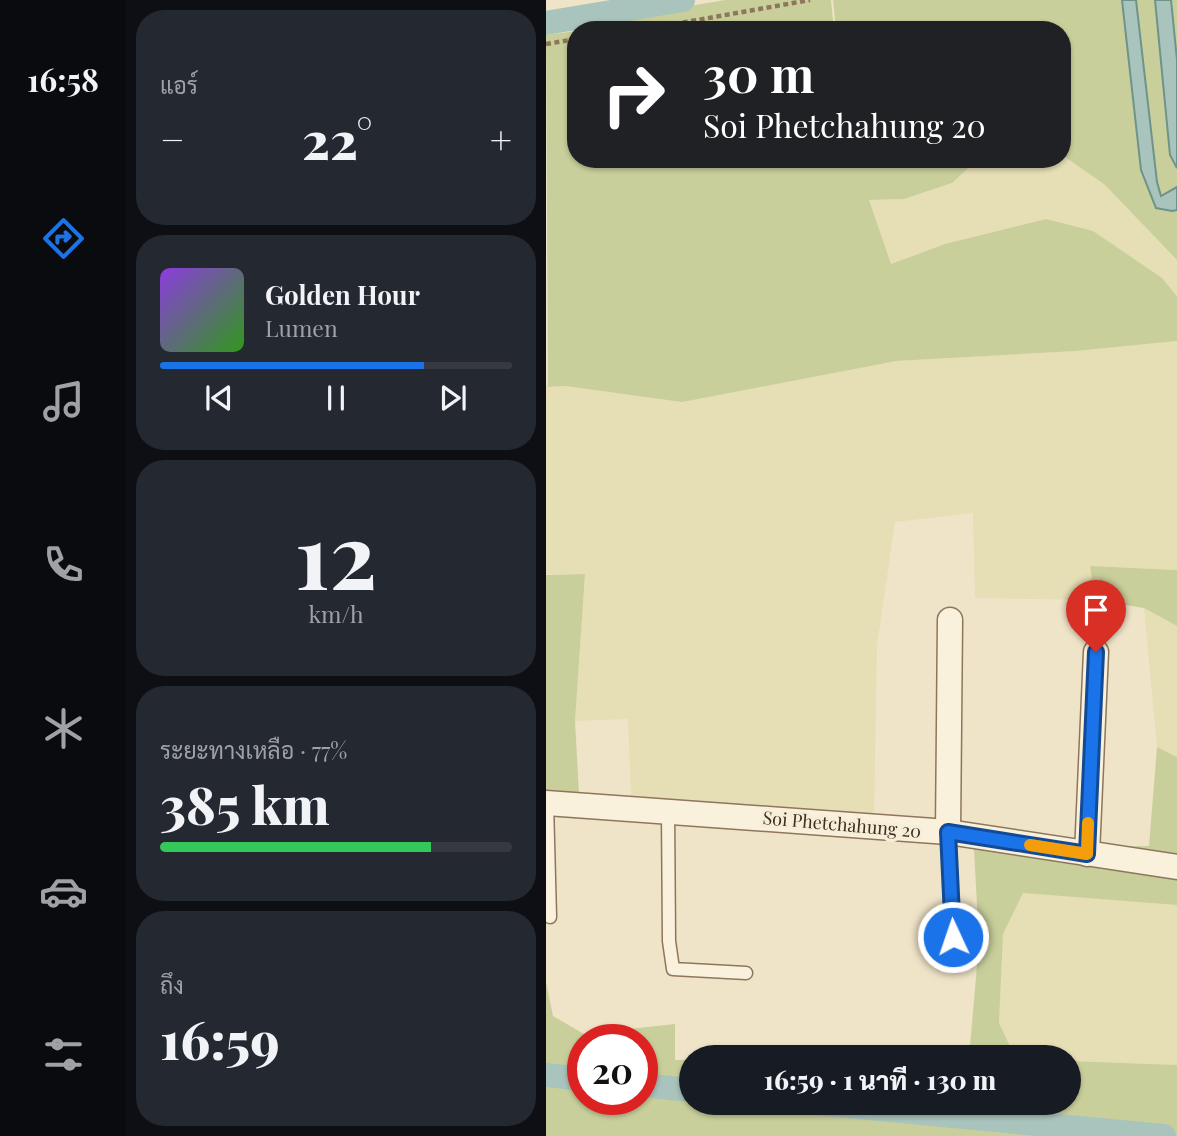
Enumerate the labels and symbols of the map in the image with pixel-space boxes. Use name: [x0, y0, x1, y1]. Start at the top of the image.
pin: [1066, 580, 1126, 652]
street label: Soi Phetchahung 20: [762, 805, 922, 843]
position arrow: [916, 900, 990, 974]
speed limit sign: 20: [567, 1024, 658, 1115]

